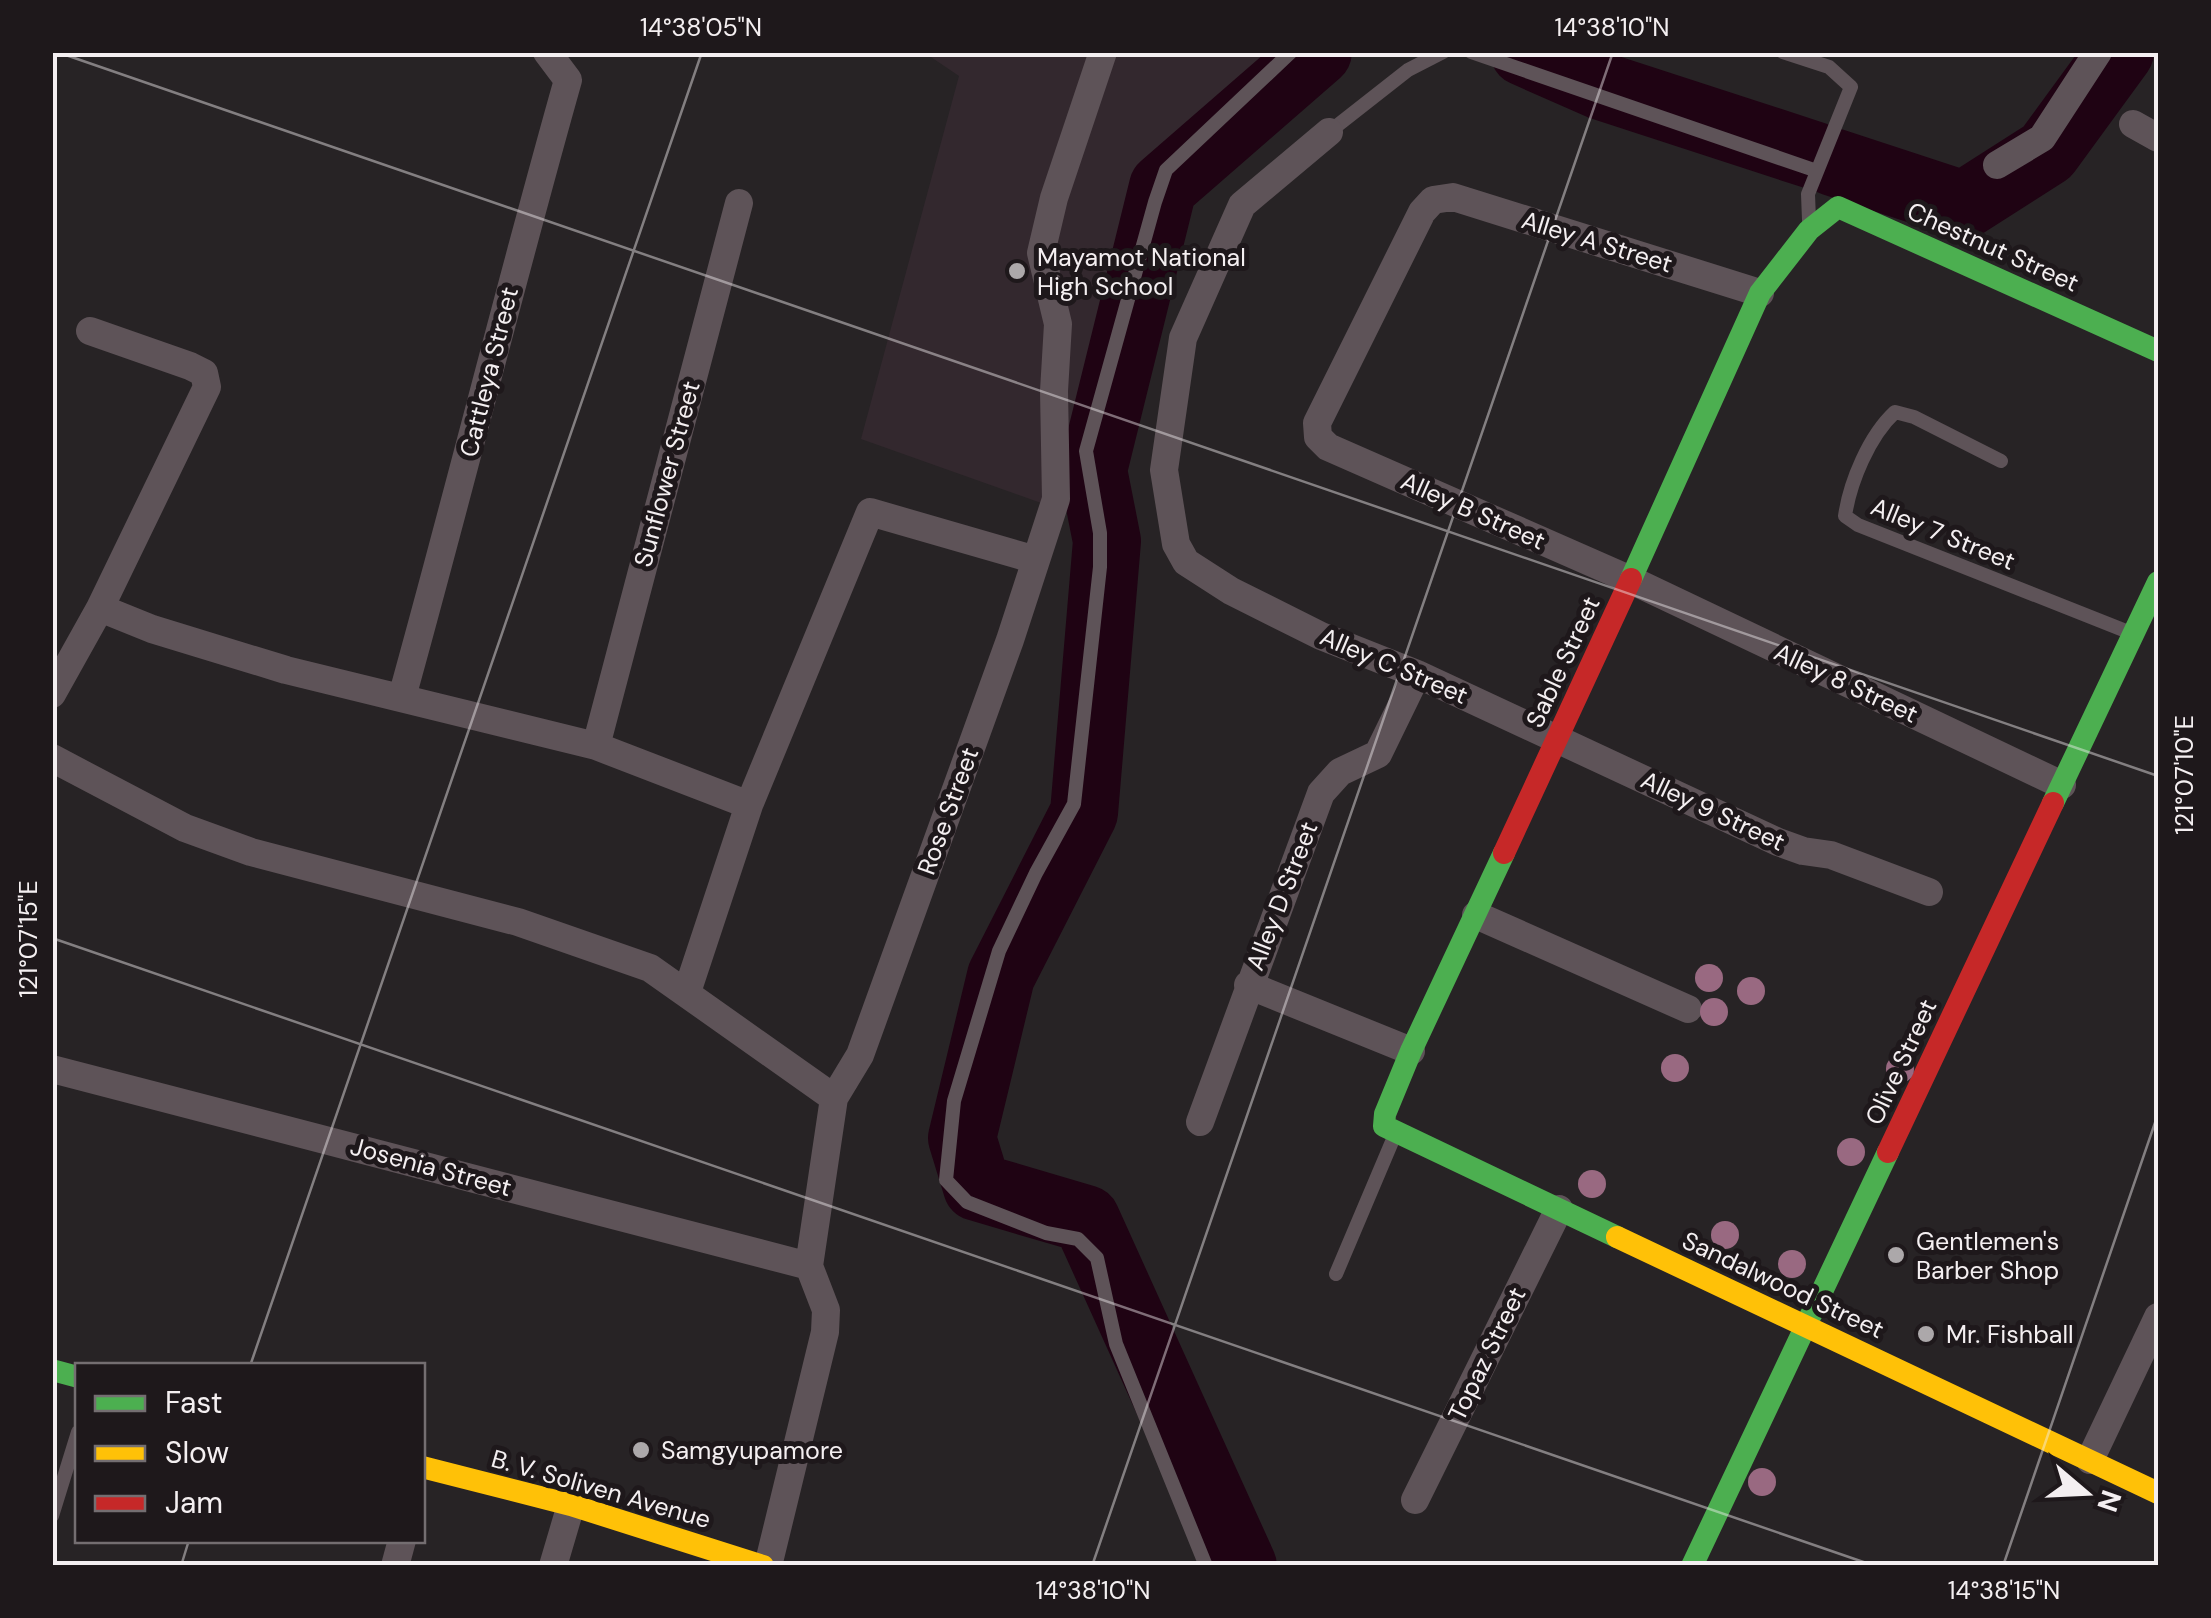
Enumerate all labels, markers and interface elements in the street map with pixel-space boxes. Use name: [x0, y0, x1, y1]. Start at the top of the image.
text: 14°38'05"N: [640, 11, 762, 44]
text: 14°38'10"N: [1555, 11, 1669, 44]
street label: Chestnut Street: [1902, 194, 2084, 300]
street label: Alley A Street: [1518, 203, 1676, 281]
place label: Mayamot National High School: [1037, 241, 1246, 303]
marker: Mayamot National High School: [1006, 260, 1028, 282]
street label: Cattleya Street: [452, 283, 526, 461]
street label: Sunflower Street: [626, 377, 708, 571]
street label: Alley B Street: [1396, 464, 1550, 558]
street label: Alley 7 Street: [1866, 490, 2020, 578]
street label: Sable Street: [1518, 591, 1608, 733]
street label: Alley C Street: [1315, 620, 1473, 712]
street label: Alley 8 Street: [1769, 635, 1923, 731]
text: 121°07'10"E: [2168, 715, 2201, 835]
street label: Rose Street: [910, 743, 986, 879]
street label: Alley 9 Street: [1636, 763, 1790, 859]
street label: Alley D Street: [1239, 817, 1325, 975]
text: 121°07'15"E: [12, 880, 45, 998]
street label: Olive Street: [1857, 994, 1945, 1130]
street label: Josenia Street: [347, 1130, 515, 1204]
street label: Sandalwood Street: [1677, 1224, 1889, 1346]
place label: Gentlemen's Barber Shop: [1916, 1225, 2059, 1287]
marker: Gentlemen's Barber Shop: [1885, 1244, 1907, 1266]
street label: Topaz Street: [1440, 1282, 1534, 1426]
place label: Mr. Fishball: [1946, 1318, 2074, 1351]
marker: Mr. Fishball: [1915, 1323, 1937, 1345]
legend: [75, 1363, 425, 1543]
text: Fast: [165, 1383, 223, 1422]
text: Slow: [165, 1433, 229, 1472]
place label: Samgyupamore: [661, 1434, 843, 1467]
marker: Samgyupamore: [630, 1439, 652, 1461]
street label: B. V. Soliven Avenue: [488, 1442, 714, 1536]
north arrow: [2036, 1443, 2136, 1543]
text: Jam: [165, 1483, 223, 1522]
text: N: [2088, 1485, 2130, 1517]
text: 14°38'10"N: [1036, 1574, 1150, 1607]
text: 14°38'15"N: [1948, 1574, 2060, 1607]

